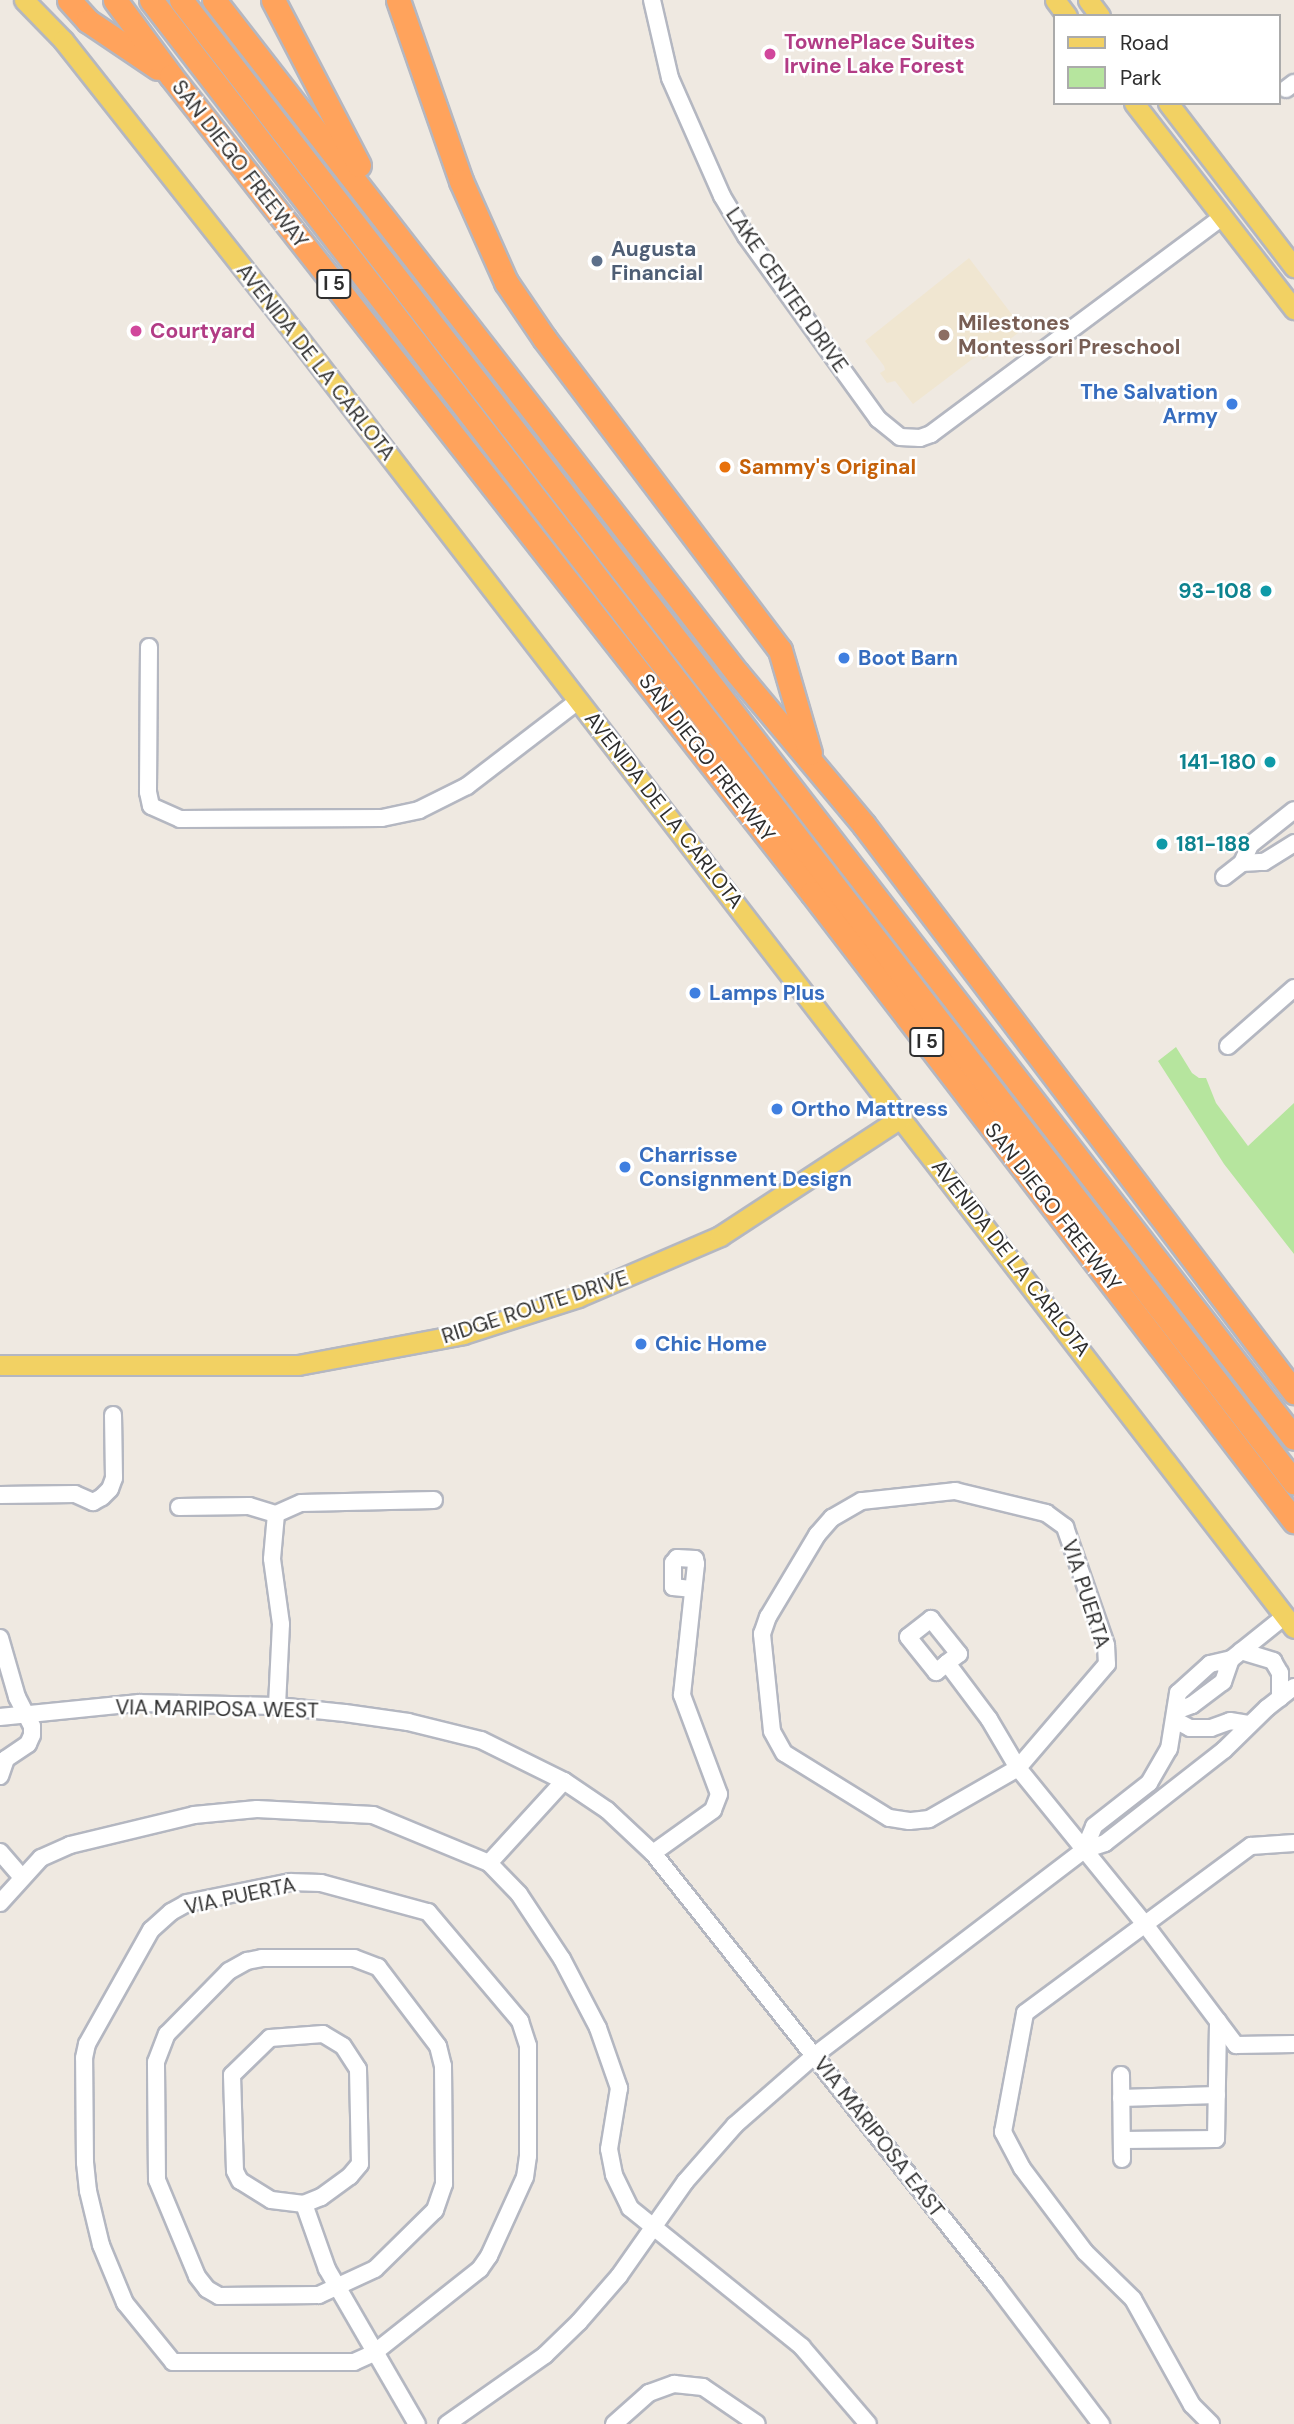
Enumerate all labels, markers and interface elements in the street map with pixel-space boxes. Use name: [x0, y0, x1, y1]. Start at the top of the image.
legend: [1052, 14, 1280, 105]
place label: TownePlace Suites Irvine Lake Forest: [784, 29, 975, 79]
text: Road: [1120, 29, 1169, 57]
marker: TownePlace Suites Irvine Lake Forest: [762, 46, 778, 62]
text: Park: [1120, 64, 1161, 92]
street label: SAN DIEGO FREEWAY: [167, 75, 313, 253]
street label: LAKE CENTER DRIVE: [721, 203, 853, 377]
place label: Augusta Financial: [611, 236, 703, 286]
marker: Augusta Financial: [589, 253, 605, 269]
street label: AVENIDA DE LA CARLOTA: [231, 258, 401, 466]
road number: I 5: [315, 268, 353, 300]
place label: Milestones Montessori Preschool: [958, 310, 1180, 360]
place label: Courtyard: [150, 318, 255, 344]
marker: Courtyard: [128, 323, 144, 339]
marker: Milestones Montessori Preschool: [936, 327, 952, 343]
place label: The Salvation Army: [1080, 379, 1218, 429]
marker: The Salvation Army: [1224, 396, 1240, 412]
place label: Sammy's Original: [739, 454, 916, 480]
marker: Sammy's Original: [717, 459, 733, 475]
place label: 93-108: [1178, 578, 1252, 604]
marker: 93-108: [1258, 583, 1274, 599]
place label: Boot Barn: [858, 645, 958, 671]
marker: Boot Barn: [836, 650, 852, 666]
street label: SAN DIEGO FREEWAY: [634, 669, 780, 847]
street label: AVENIDA DE LA CARLOTA: [579, 706, 749, 914]
place label: 141-180: [1179, 749, 1256, 775]
marker: 141-180: [1262, 754, 1278, 770]
place label: 181-188: [1176, 831, 1250, 857]
marker: 181-188: [1154, 836, 1170, 852]
place label: Lamps Plus: [709, 980, 825, 1006]
marker: Lamps Plus: [687, 985, 703, 1001]
road number: I 5: [908, 1026, 946, 1058]
place label: Ortho Mattress: [791, 1096, 948, 1122]
marker: Ortho Mattress: [769, 1101, 785, 1117]
street label: SAN DIEGO FREEWAY: [980, 1118, 1126, 1296]
place label: Charrisse Consignment Design: [639, 1142, 852, 1192]
street label: AVENIDA DE LA CARLOTA: [926, 1154, 1096, 1362]
marker: Charrisse Consignment Design: [617, 1159, 633, 1175]
street label: RIDGE ROUTE DRIVE: [439, 1265, 631, 1349]
place label: Chic Home: [655, 1331, 767, 1357]
marker: Chic Home: [633, 1336, 649, 1352]
street label: VIA PUERTA: [1057, 1536, 1115, 1652]
street label: VIA MARIPOSA WEST: [115, 1695, 319, 1723]
street label: VIA PUERTA: [182, 1872, 298, 1920]
street label: VIA MARIPOSA EAST: [808, 2052, 950, 2222]

